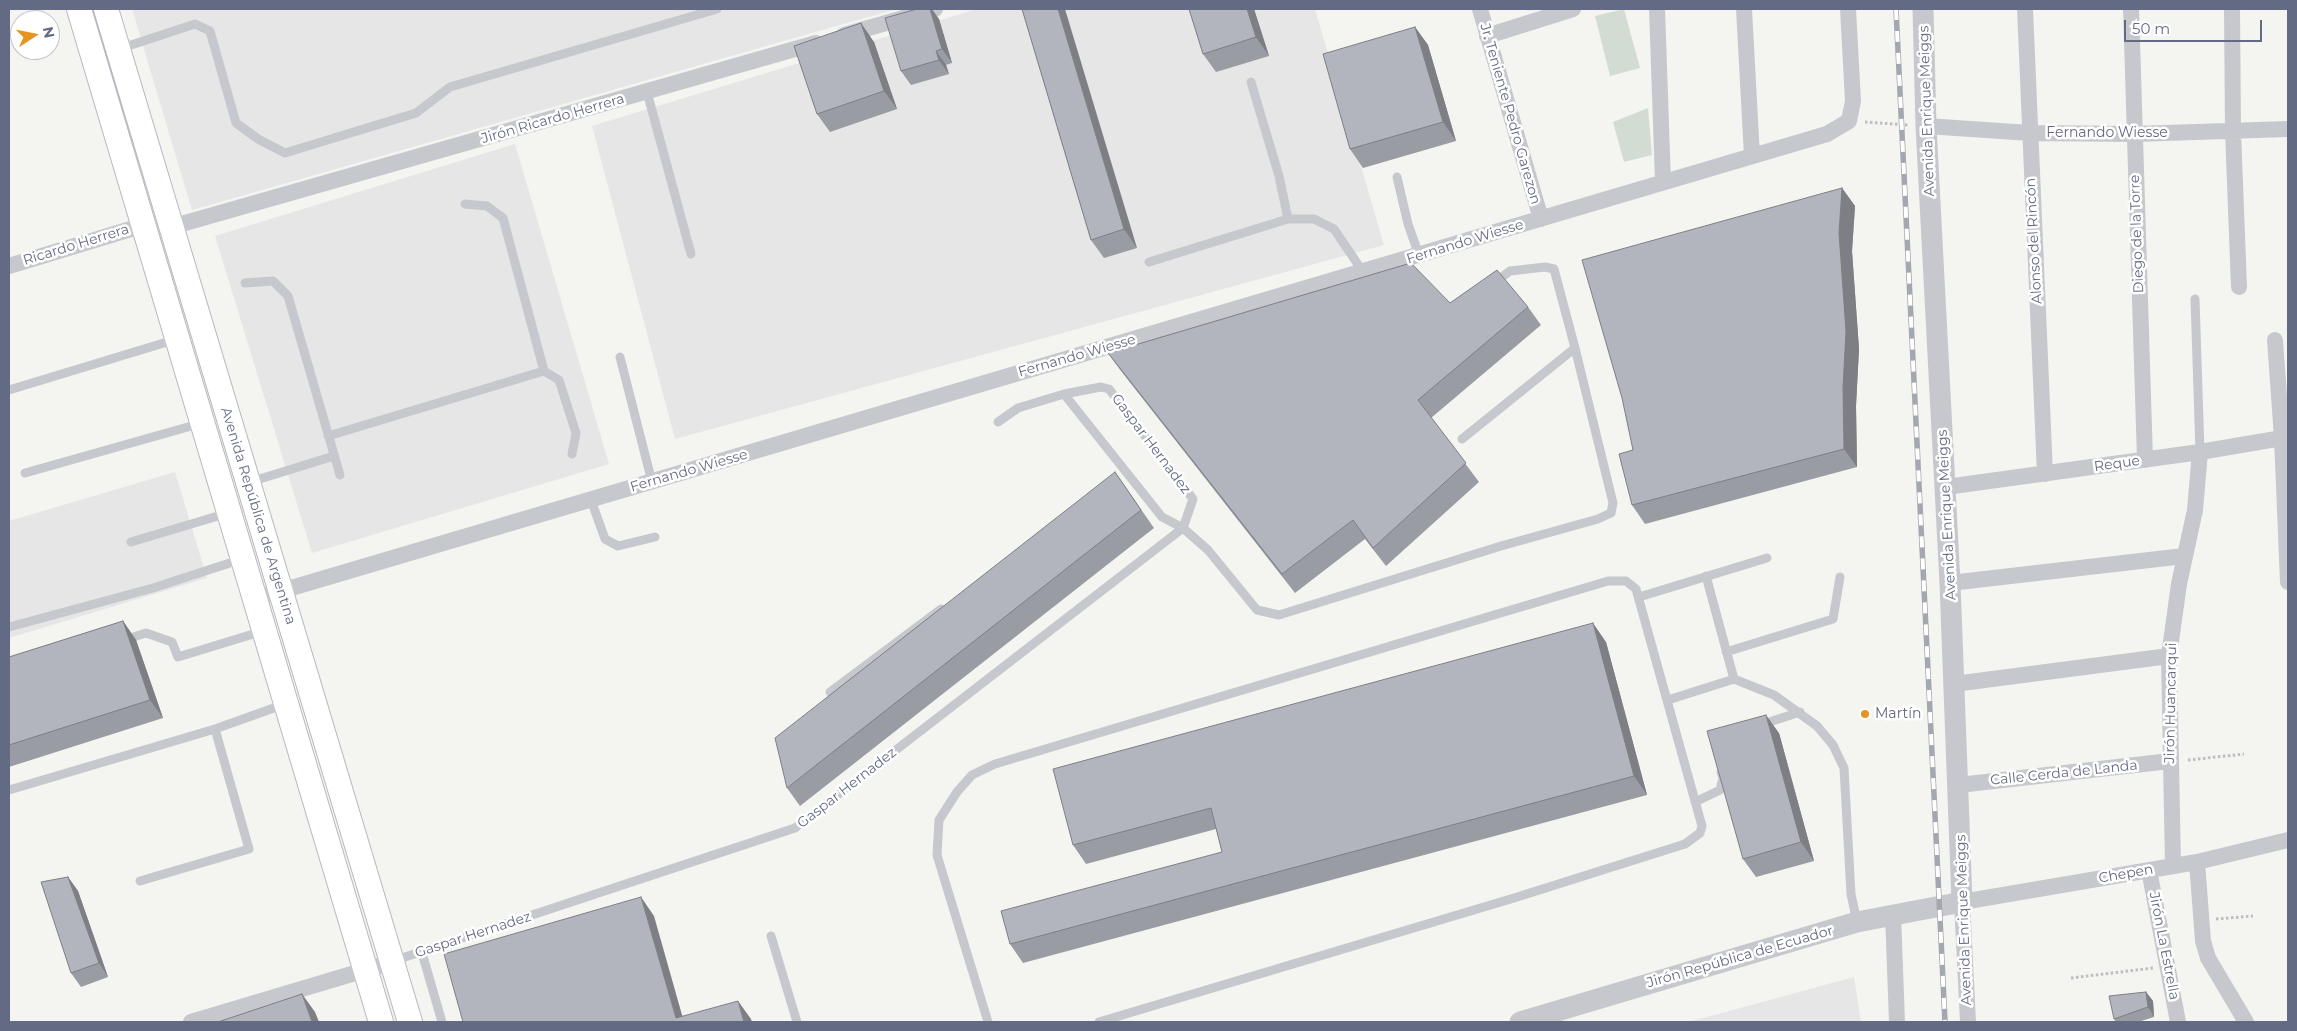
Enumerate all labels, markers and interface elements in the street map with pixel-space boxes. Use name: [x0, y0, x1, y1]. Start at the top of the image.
north arrow: [10, 10, 60, 60]
scale bar: [2127, 10, 2264, 42]
text: 50 m: [2132, 19, 2170, 38]
street label: Jr. Teniente Pedro Garezon: [1476, 22, 1544, 206]
text: N: [39, 25, 59, 40]
street label: Avenida Enrique Meiggs: [1916, 25, 1938, 197]
street label: Jirón Ricardo Herrera: [480, 91, 626, 147]
street label: Fernando Wiesse: [2046, 125, 2168, 141]
street label: Diego de la Torre: [2127, 174, 2147, 294]
street label: Alonso del Rincón: [2022, 178, 2046, 304]
street label: Fernando Wiesse: [1405, 216, 1525, 268]
street label: Ricardo Herrera: [21, 221, 131, 269]
street label: Fernando Wiesse: [1016, 331, 1138, 381]
street label: Gaspar Hernadez: [1108, 391, 1194, 497]
street label: Avenida República de Argentina: [217, 405, 299, 627]
street label: Avenida Enrique Meiggs: [1934, 429, 1960, 601]
street label: Fernando Wiesse: [628, 446, 750, 496]
street label: Reque: [2093, 452, 2141, 476]
street label: Jirón Huancarqui: [2162, 642, 2180, 764]
place label: Martín: [1875, 706, 1921, 722]
marker: Martín: [1859, 708, 1871, 720]
street label: Gaspar Hernadez: [794, 744, 900, 832]
street label: Calle Cerda de Landa: [1990, 757, 2138, 789]
street label: Avenida Enrique Meiggs: [1953, 834, 1975, 1006]
street label: Chepen: [2097, 861, 2155, 887]
street label: Jirón La Estrella: [2145, 891, 2183, 1001]
street label: Gaspar Hernadez: [413, 908, 533, 962]
street label: Jirón República de Ecuador: [1645, 922, 1835, 992]

